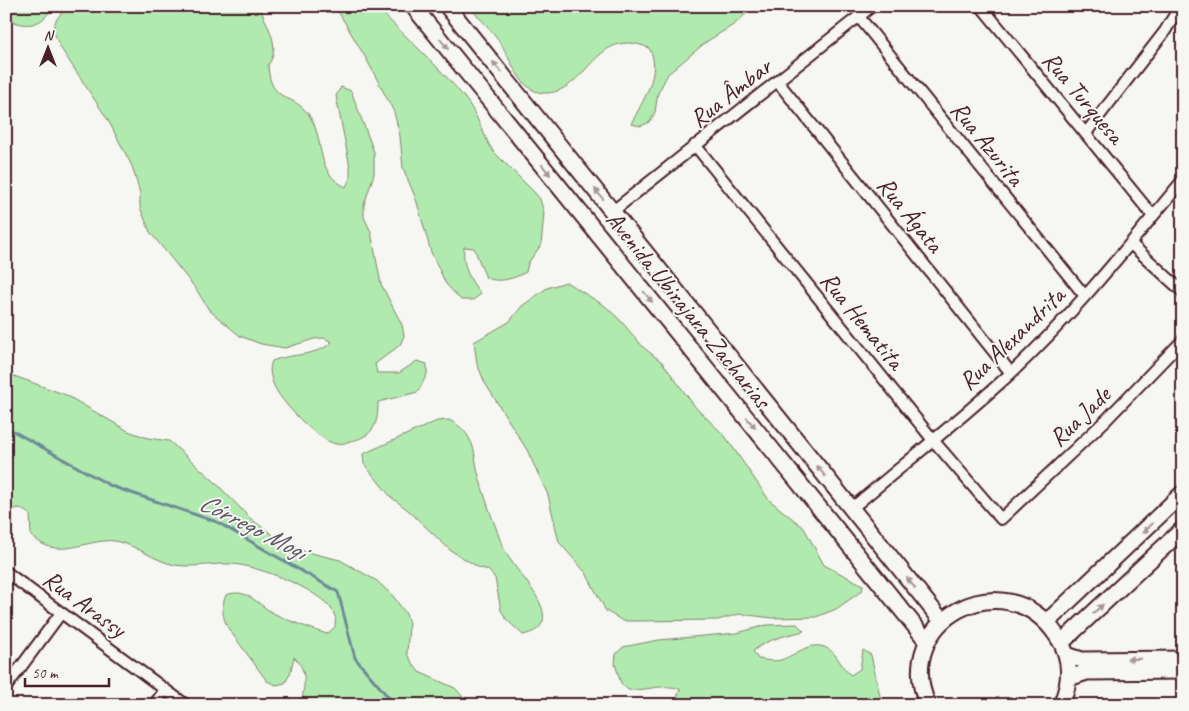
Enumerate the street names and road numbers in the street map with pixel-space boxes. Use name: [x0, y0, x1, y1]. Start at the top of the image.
street label: Rua Turquesa: [1035, 45, 1133, 153]
street label: Rua Âmbar: [683, 50, 780, 135]
street label: Rua Azurita: [943, 95, 1032, 194]
street label: Rua Ágata: [870, 170, 952, 261]
street label: Avenida Ubirajara Zacharias: [599, 204, 779, 417]
street label: Rua Hematita: [813, 265, 913, 378]
street label: Rua Alexandrita: [952, 278, 1074, 397]
street label: Rua Jade: [1042, 378, 1119, 454]
street label: Rua Arassy: [37, 563, 134, 646]

